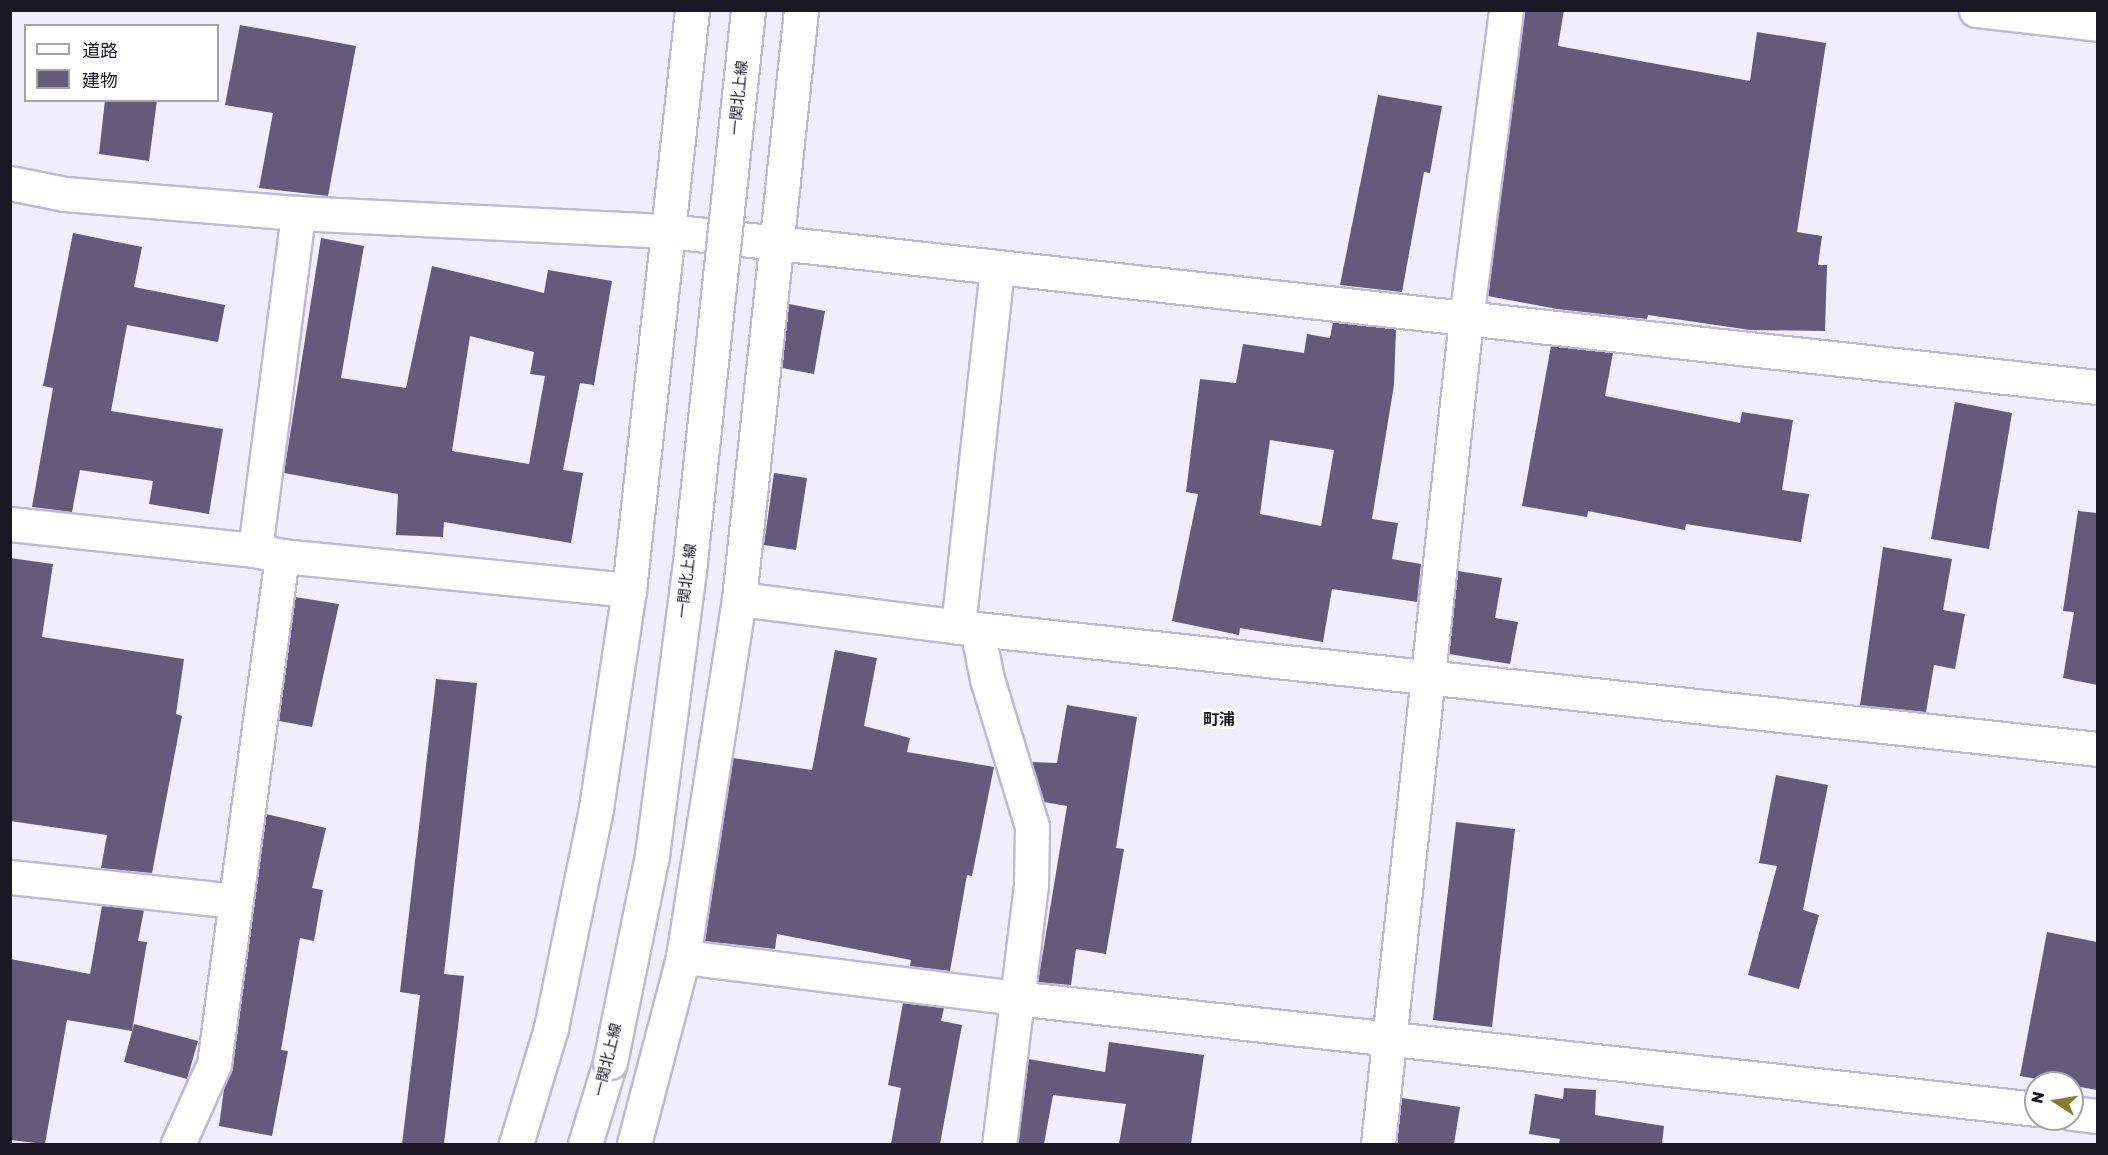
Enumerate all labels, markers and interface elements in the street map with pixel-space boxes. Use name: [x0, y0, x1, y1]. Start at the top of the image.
legend: [24, 24, 219, 102]
text: 道路: [82, 40, 118, 62]
street label: 一関北上線: [726, 60, 752, 136]
text: 建物: [82, 70, 118, 92]
street label: 一関北上線: [673, 543, 701, 619]
district label: 町浦: [1203, 710, 1235, 730]
street label: 一関北上線: [590, 1021, 626, 1099]
north arrow: [2024, 1071, 2084, 1131]
text: N: [2027, 1090, 2048, 1105]

